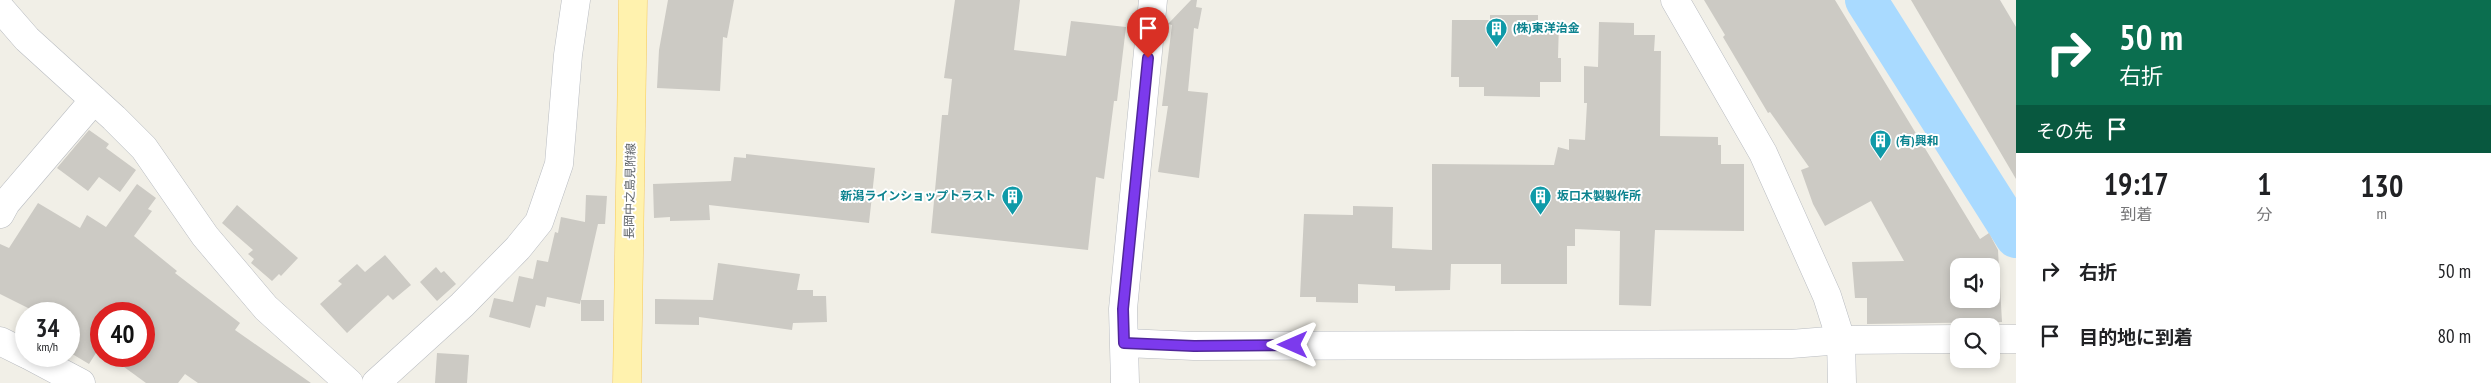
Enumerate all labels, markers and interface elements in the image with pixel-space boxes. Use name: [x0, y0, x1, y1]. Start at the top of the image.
pin: [1127, 7, 1169, 58]
icon: arrive: [1134, 14, 1162, 42]
text: 50 m: [2119, 14, 2183, 60]
building icon: (株)東洋治金: [1485, 16, 1509, 47]
place label: (株)東洋治金: [1513, 20, 1580, 35]
icon: right: [2036, 20, 2101, 85]
text: 右折: [2119, 62, 2163, 90]
icon: arrive: [2103, 115, 2131, 143]
text: その先: [2036, 119, 2093, 143]
building icon: (有)興和: [1868, 129, 1892, 160]
place label: (有)興和: [1896, 133, 1939, 148]
street label: 長岡中之島見附線: [621, 143, 638, 239]
text: 19:17: [2104, 164, 2169, 203]
text: 1: [2257, 164, 2272, 203]
text: 130: [2360, 166, 2403, 205]
building icon: 新潟ラインショップトラスト: [1000, 184, 1024, 215]
building icon: 坂口木製製作所: [1529, 184, 1553, 215]
place label: 新潟ラインショップトラスト: [840, 188, 996, 203]
place label: 坂口木製製作所: [1557, 188, 1641, 203]
text: m: [2377, 203, 2387, 223]
text: 到着: [2120, 204, 2152, 224]
text: 分: [2256, 204, 2272, 224]
icon: right: [2036, 257, 2064, 285]
map controls: [1950, 258, 2000, 368]
button: sound: [1950, 258, 2000, 308]
text: 50 m: [2438, 259, 2471, 283]
text: 右折: [2079, 260, 2117, 284]
speed limit sign: 40: [90, 302, 155, 367]
text: 34: [36, 312, 59, 344]
position arrow: [1266, 318, 1318, 370]
button: search: [1950, 318, 2000, 368]
icon: arrive: [2036, 322, 2064, 350]
text: 80 m: [2438, 324, 2471, 348]
text: 目的地に到着: [2079, 325, 2193, 349]
text: km/h: [37, 339, 58, 354]

